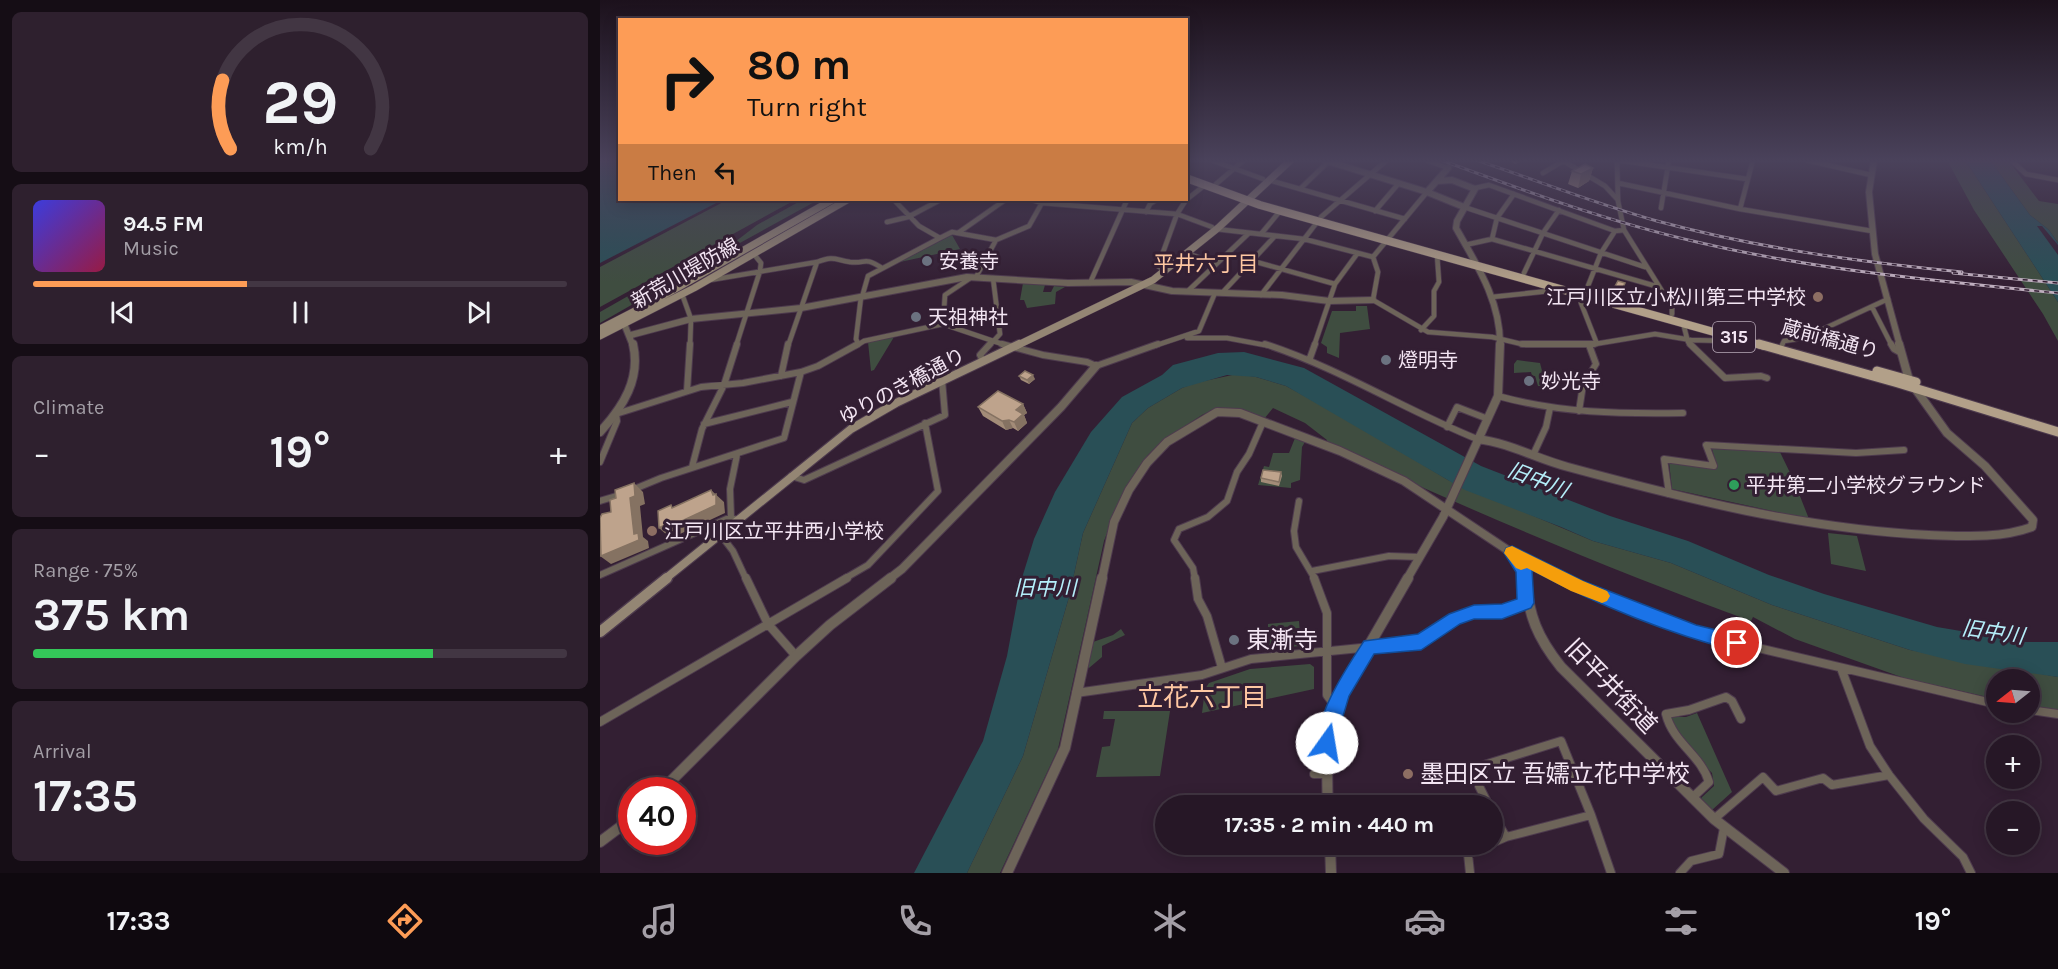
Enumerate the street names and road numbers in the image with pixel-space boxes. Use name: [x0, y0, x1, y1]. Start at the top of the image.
street label: 新荒川堤防線: [628, 233, 743, 313]
street label: 蔵前橋通り: [1779, 315, 1881, 364]
road number: 315: [1713, 322, 1755, 352]
street label: ゆりのき橋通り: [835, 344, 969, 429]
street label: 旧平井街道: [1559, 633, 1663, 739]

